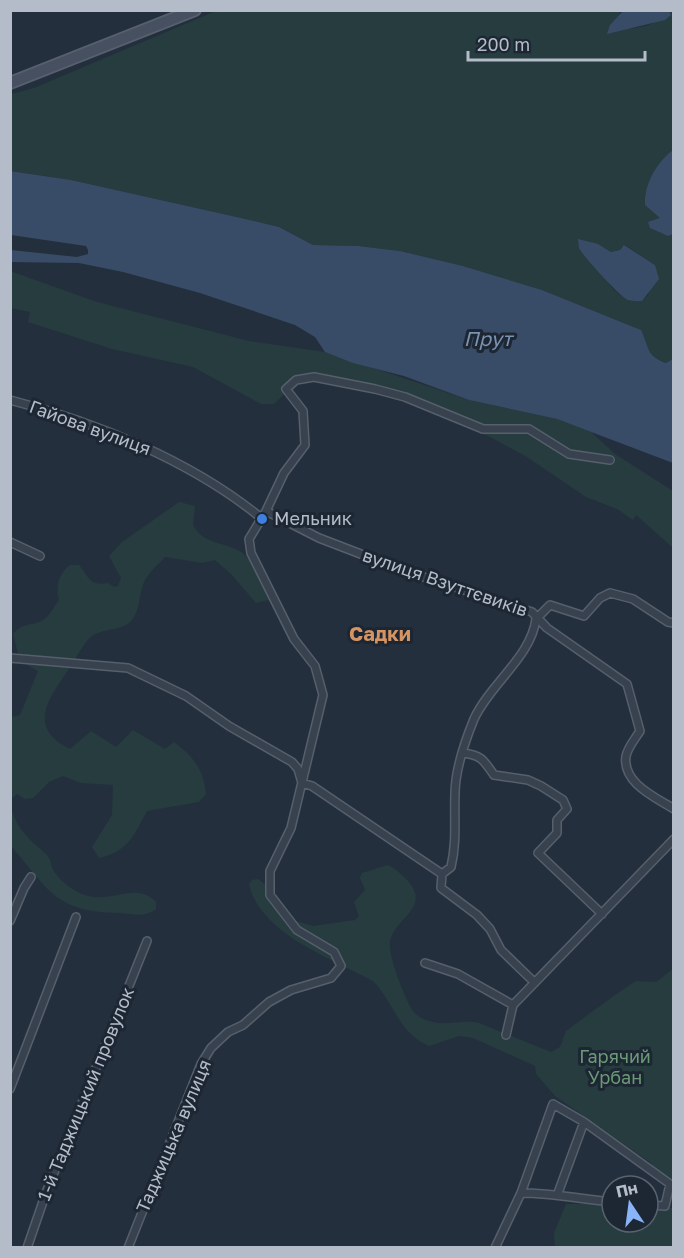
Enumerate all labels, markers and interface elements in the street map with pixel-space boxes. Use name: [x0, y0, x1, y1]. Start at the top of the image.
scale bar: [468, 24, 645, 62]
text: 200 m: [477, 33, 530, 55]
water label: Прут: [464, 326, 515, 351]
street label: Гайова вулиця: [27, 395, 154, 459]
place label: Мельник: [274, 507, 352, 529]
marker: Мельник: [255, 512, 269, 526]
street label: вулиця Взуттєвиків: [360, 543, 531, 621]
district label: Садки: [349, 621, 411, 645]
street label: 1-й Таджицький провулок: [32, 984, 138, 1204]
park label: Гарячий Урбан: [579, 1045, 651, 1088]
street label: Таджицька вулиця: [131, 1056, 215, 1216]
north arrow: [600, 1174, 660, 1234]
text: Пн: [614, 1177, 639, 1202]

